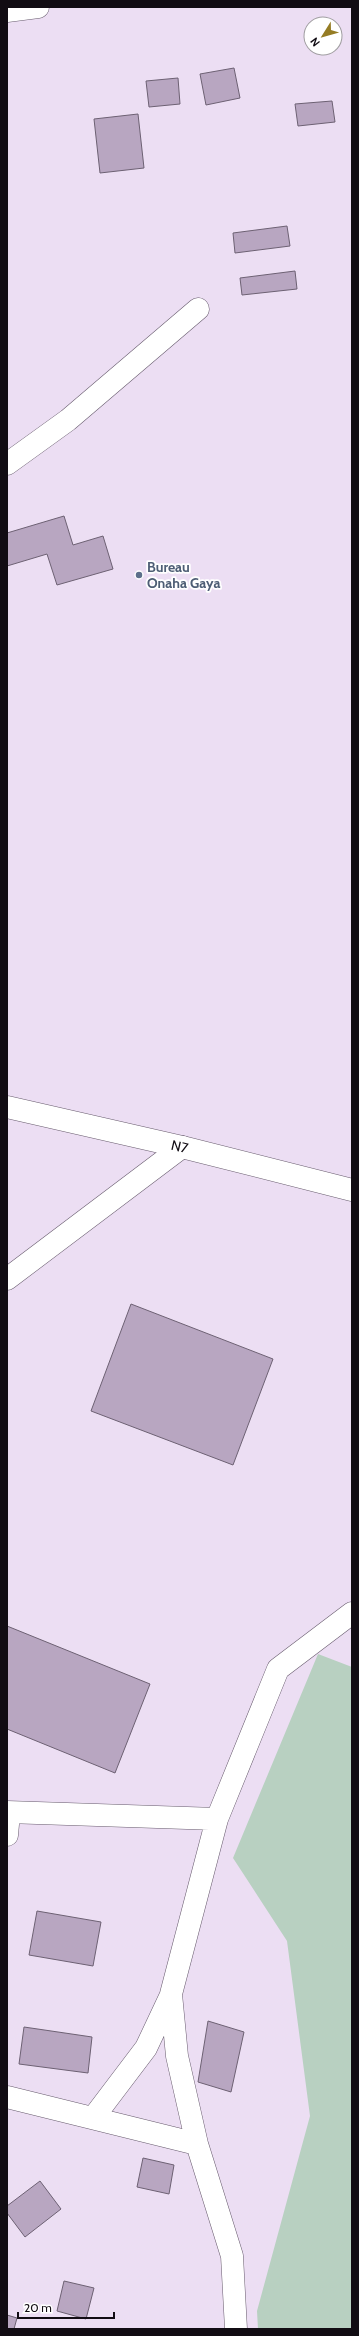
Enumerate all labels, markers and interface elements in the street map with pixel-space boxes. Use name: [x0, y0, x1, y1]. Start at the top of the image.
north arrow: [303, 16, 343, 56]
text: N: [307, 35, 323, 49]
place label: Bureau Onaha Gaya: [147, 558, 220, 592]
marker: Bureau Onaha Gaya: [134, 570, 144, 580]
street label: N7: [169, 1136, 190, 1157]
scale bar: [18, 2294, 114, 2320]
text: 20 m: [24, 2300, 52, 2315]

